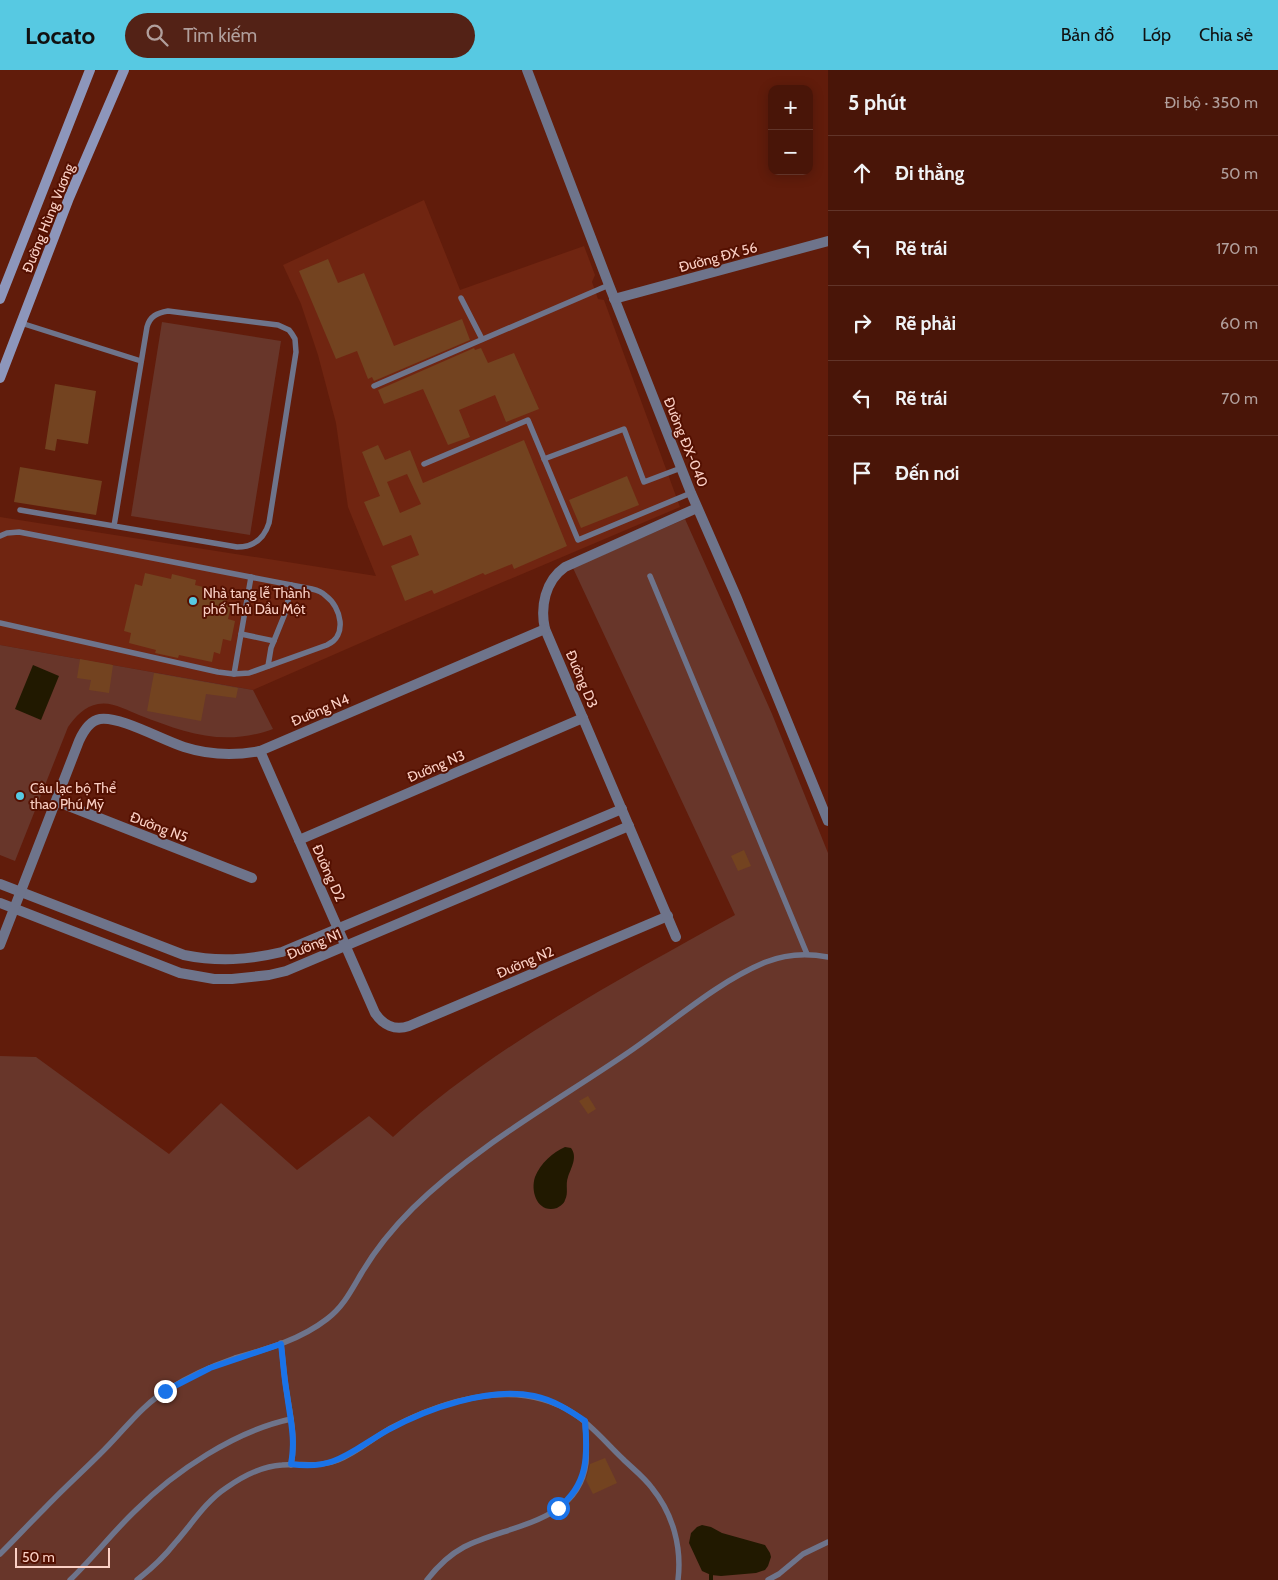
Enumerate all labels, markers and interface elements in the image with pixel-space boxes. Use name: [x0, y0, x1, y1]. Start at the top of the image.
search box: [125, 13, 475, 58]
text: Locato: [25, 21, 95, 50]
icon: search: [143, 21, 171, 49]
text: Tìm kiếm: [183, 24, 257, 47]
text: Bản đồ: [1061, 24, 1114, 46]
text: Lớp: [1142, 24, 1171, 46]
text: Chia sẻ: [1199, 24, 1253, 46]
map controls: [768, 85, 813, 175]
button: +: [768, 85, 813, 130]
text: 5 phút: [848, 90, 906, 115]
text: Đi bộ · 350 m: [1165, 93, 1258, 112]
button: −: [768, 130, 813, 175]
icon: ahead: [848, 159, 876, 187]
street label: Đường Hùng Vương: [18, 160, 78, 275]
text: Đi thẳng: [895, 162, 964, 185]
text: 50 m: [1221, 164, 1258, 183]
icon: left: [848, 234, 876, 262]
text: Rẽ trái: [895, 237, 947, 260]
street label: Đường ĐX 56: [677, 238, 759, 276]
text: 170 m: [1216, 239, 1258, 258]
icon: right: [848, 309, 876, 337]
text: Rẽ phải: [895, 312, 956, 335]
text: 60 m: [1220, 314, 1258, 333]
icon: left: [848, 384, 876, 412]
text: Rẽ trái: [895, 387, 947, 410]
text: 70 m: [1221, 389, 1258, 408]
street label: Đường ĐX-040: [660, 395, 712, 490]
icon: arrive: [848, 459, 876, 487]
text: Đến nơi: [895, 462, 959, 485]
place label: Nhà tang lễ Thành phố Thủ Dầu Một: [203, 584, 310, 618]
marker: Nhà tang lễ Thành phố Thủ Dầu Một: [187, 595, 199, 607]
street label: Đường D3: [562, 647, 602, 711]
street label: Đường N4: [288, 690, 352, 730]
street label: Đường N3: [405, 746, 467, 786]
place label: Câu lạc bộ Thể thao Phú Mỹ: [30, 779, 116, 813]
marker: Câu lạc bộ Thể thao Phú Mỹ: [14, 790, 26, 802]
street label: Đường N5: [127, 808, 191, 846]
street label: Đường D2: [308, 842, 350, 904]
street label: Đường N1: [284, 924, 344, 964]
street label: Đường N2: [494, 942, 556, 982]
route end: [154, 1380, 177, 1403]
route start: [547, 1497, 570, 1520]
scale bar: [15, 1545, 110, 1568]
text: 50 m: [22, 1548, 55, 1566]

